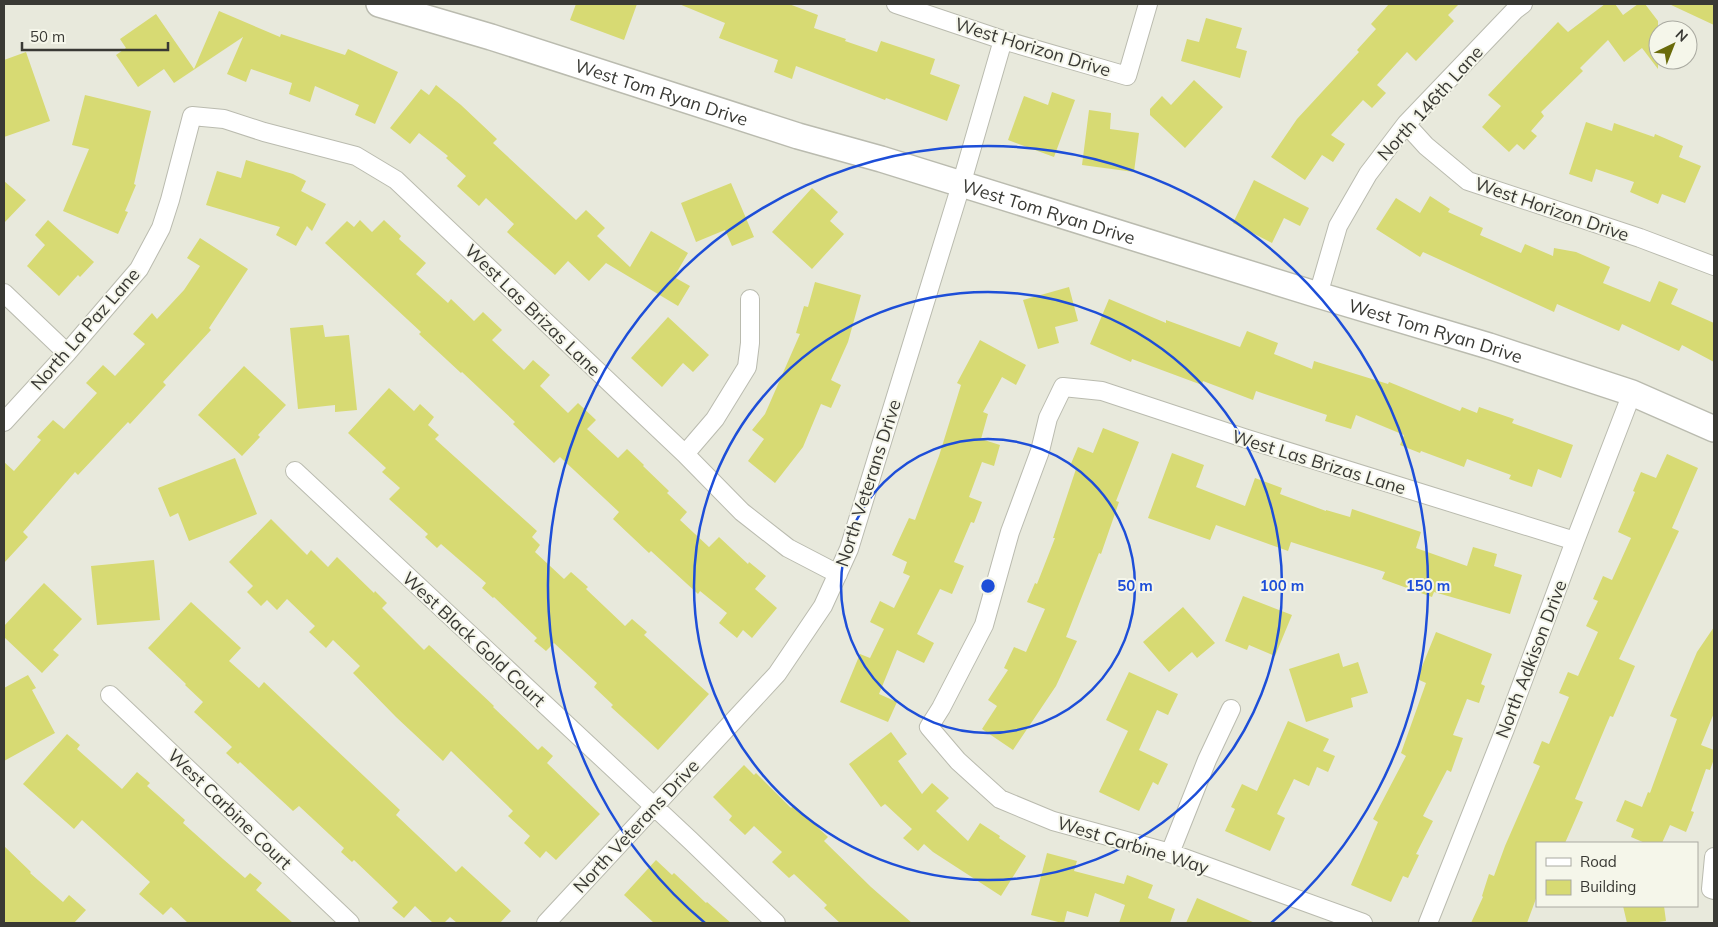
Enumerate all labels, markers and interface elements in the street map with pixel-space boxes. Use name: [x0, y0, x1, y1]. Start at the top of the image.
street label: West Horizon Drive: [952, 12, 1114, 82]
scale bar: [22, 20, 169, 52]
north arrow: [1648, 20, 1698, 70]
text: N: [1672, 25, 1692, 46]
text: 50 m: [30, 27, 65, 46]
street label: North 146th Lane: [1372, 41, 1488, 165]
street label: West Tom Ryan Drive: [572, 53, 751, 131]
street label: West Horizon Drive: [1472, 172, 1632, 246]
street label: West Tom Ryan Drive: [959, 173, 1138, 249]
street label: West Las Brizas Lane: [460, 239, 606, 381]
street label: North La Paz Lane: [26, 263, 144, 395]
street label: West Tom Ryan Drive: [1346, 293, 1525, 368]
street label: North Veterans Drive: [830, 396, 906, 570]
street label: West Las Brizas Lane: [1229, 425, 1409, 499]
street label: West Black Gold Court: [398, 567, 550, 711]
text: 50 m: [1117, 576, 1153, 595]
text: 100 m: [1260, 576, 1304, 595]
text: 150 m: [1406, 576, 1450, 595]
centre of rings: [979, 577, 997, 595]
street label: North Adkison Drive: [1490, 577, 1572, 741]
street label: West Carbine Court: [163, 744, 297, 874]
street label: North Veterans Drive: [568, 754, 704, 898]
street label: West Carbine Way: [1054, 811, 1212, 879]
legend: [1536, 842, 1698, 907]
text: Road: [1580, 852, 1617, 871]
text: Building: [1580, 877, 1636, 896]

